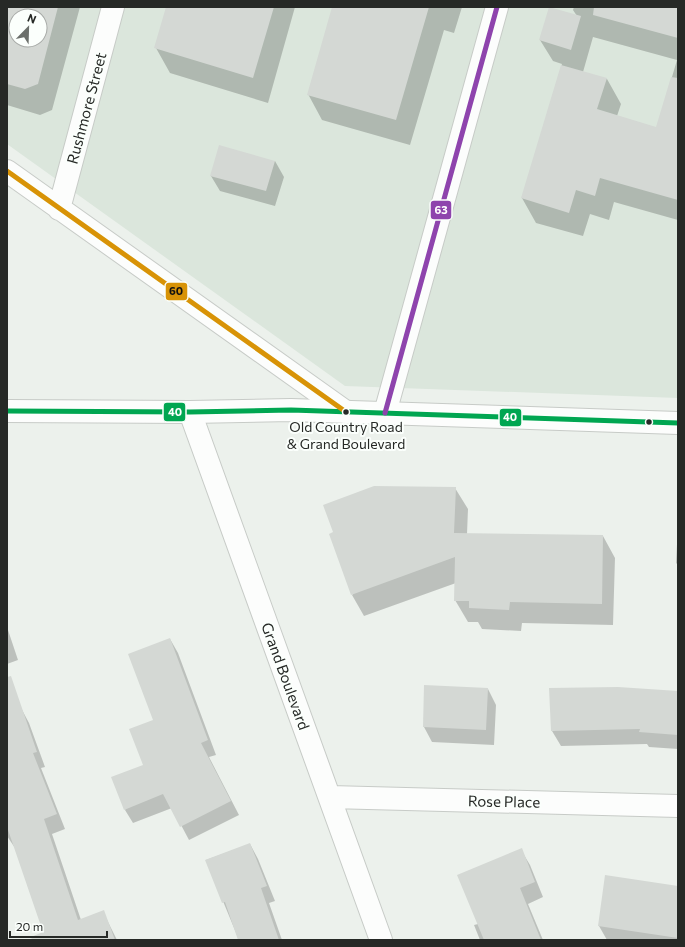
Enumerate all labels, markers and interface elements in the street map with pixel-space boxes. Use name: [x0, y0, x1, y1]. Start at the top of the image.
north arrow: [8, 8, 48, 48]
text: N: [26, 11, 38, 26]
street label: Rushmore Street: [62, 50, 110, 166]
line badge: 63: [430, 200, 452, 220]
text: 63: [434, 203, 448, 216]
line badge: 60: [165, 282, 188, 301]
text: 60: [169, 284, 183, 297]
line badge: 40: [163, 402, 186, 422]
text: 40: [168, 405, 182, 418]
marker: Old Country Road & Grand Boulevard: [341, 407, 351, 417]
line badge: 40: [499, 408, 522, 427]
text: 40: [503, 410, 517, 423]
unlabelled marker: [644, 417, 654, 427]
place label: Old Country Road & Grand Boulevard: [287, 418, 405, 452]
street label: Grand Boulevard: [258, 620, 314, 732]
street label: Rose Place: [468, 791, 540, 811]
scale bar: [10, 913, 107, 939]
text: 20 m: [16, 919, 43, 933]

